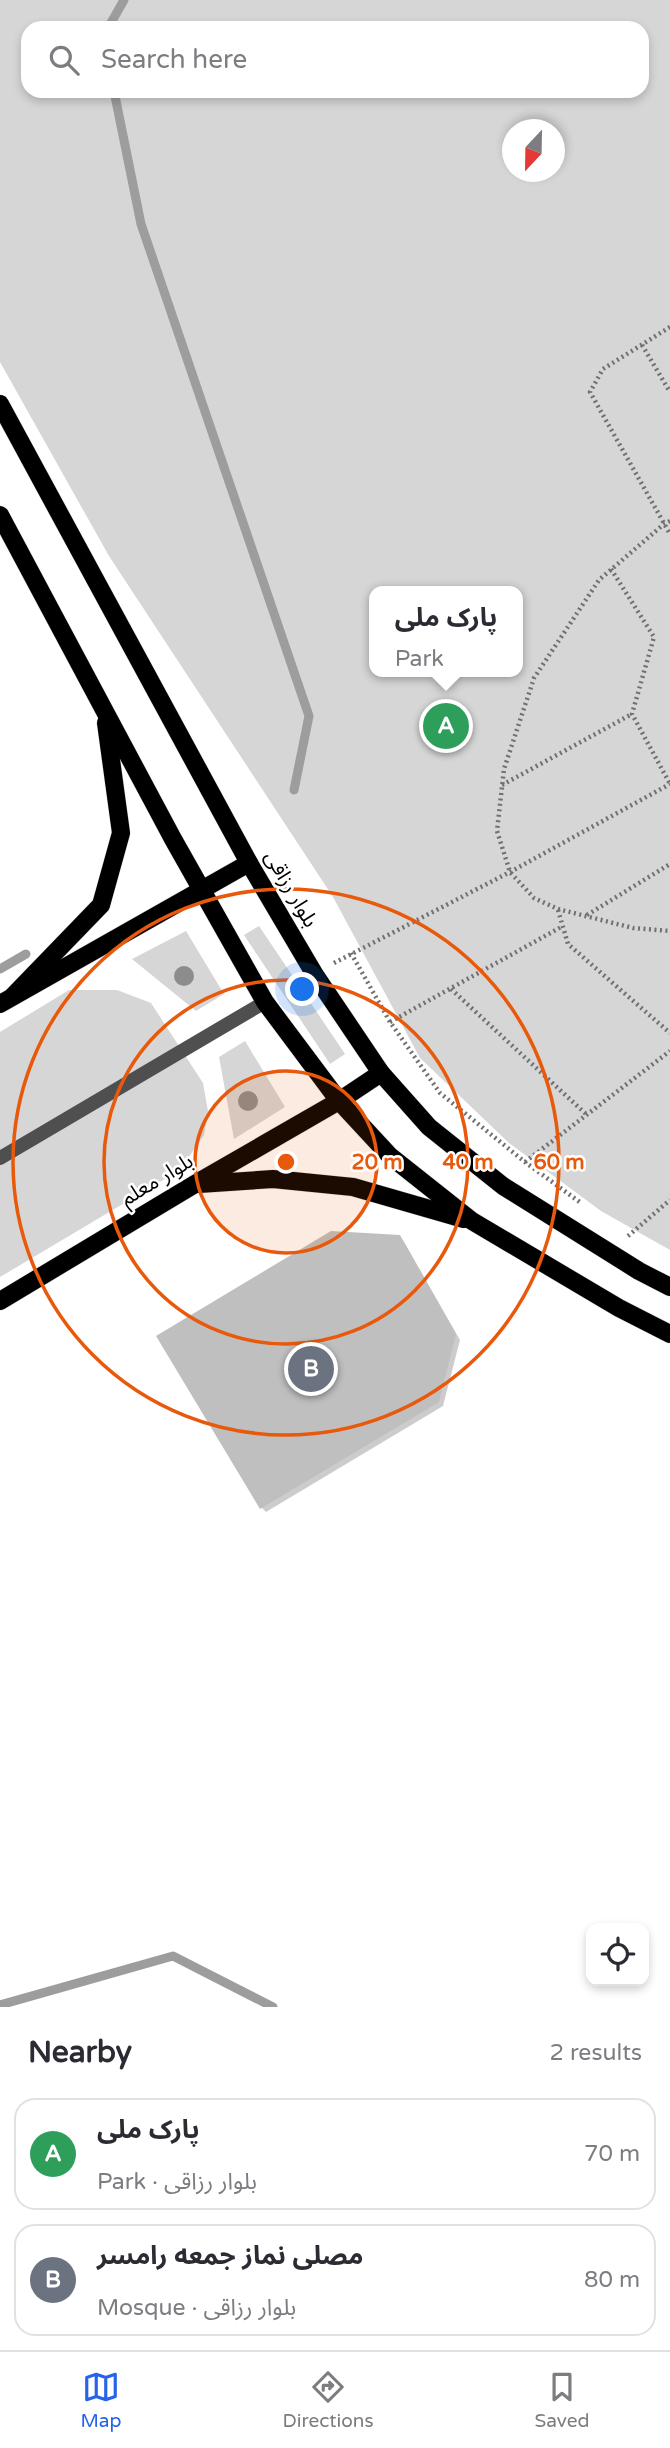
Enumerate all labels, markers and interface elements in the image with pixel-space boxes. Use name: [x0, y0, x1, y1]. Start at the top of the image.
search box: [21, 21, 649, 98]
icon: search: [45, 41, 83, 79]
text: Search here: [101, 44, 247, 75]
north arrow: [502, 119, 565, 182]
popup: [369, 586, 523, 677]
text: پارک ملی: [395, 602, 497, 633]
text: Park: [395, 645, 444, 673]
pin: A: [423, 700, 469, 752]
street label: بلوار رزاقی: [259, 846, 323, 932]
your location: [285, 972, 319, 1006]
street label: بلوار معلم: [116, 1149, 199, 1213]
centre of rings: [274, 1150, 298, 1174]
text: 20 m: [351, 1150, 403, 1175]
text: 40 m: [442, 1150, 494, 1175]
text: 60 m: [533, 1150, 585, 1175]
pin: B: [288, 1343, 334, 1395]
map controls: [586, 1923, 649, 1986]
button: locate: [586, 1923, 649, 1986]
text: Nearby: [28, 2034, 132, 2071]
text: 2 results: [549, 2039, 642, 2067]
text: پارک ملی: [97, 2114, 199, 2145]
text: A: [44, 2140, 62, 2168]
text: 70 m: [584, 2140, 640, 2168]
text: Park · بلوار رزاقی: [97, 2168, 257, 2196]
text: مصلی نماز جمعه رامسر: [97, 2240, 363, 2271]
text: B: [45, 2266, 61, 2294]
text: 80 m: [584, 2266, 640, 2294]
text: Mosque · بلوار رزاقی: [97, 2294, 296, 2322]
tab: Map: [81, 2368, 122, 2432]
tab: Directions: [283, 2368, 374, 2432]
tab: Saved: [535, 2368, 589, 2432]

